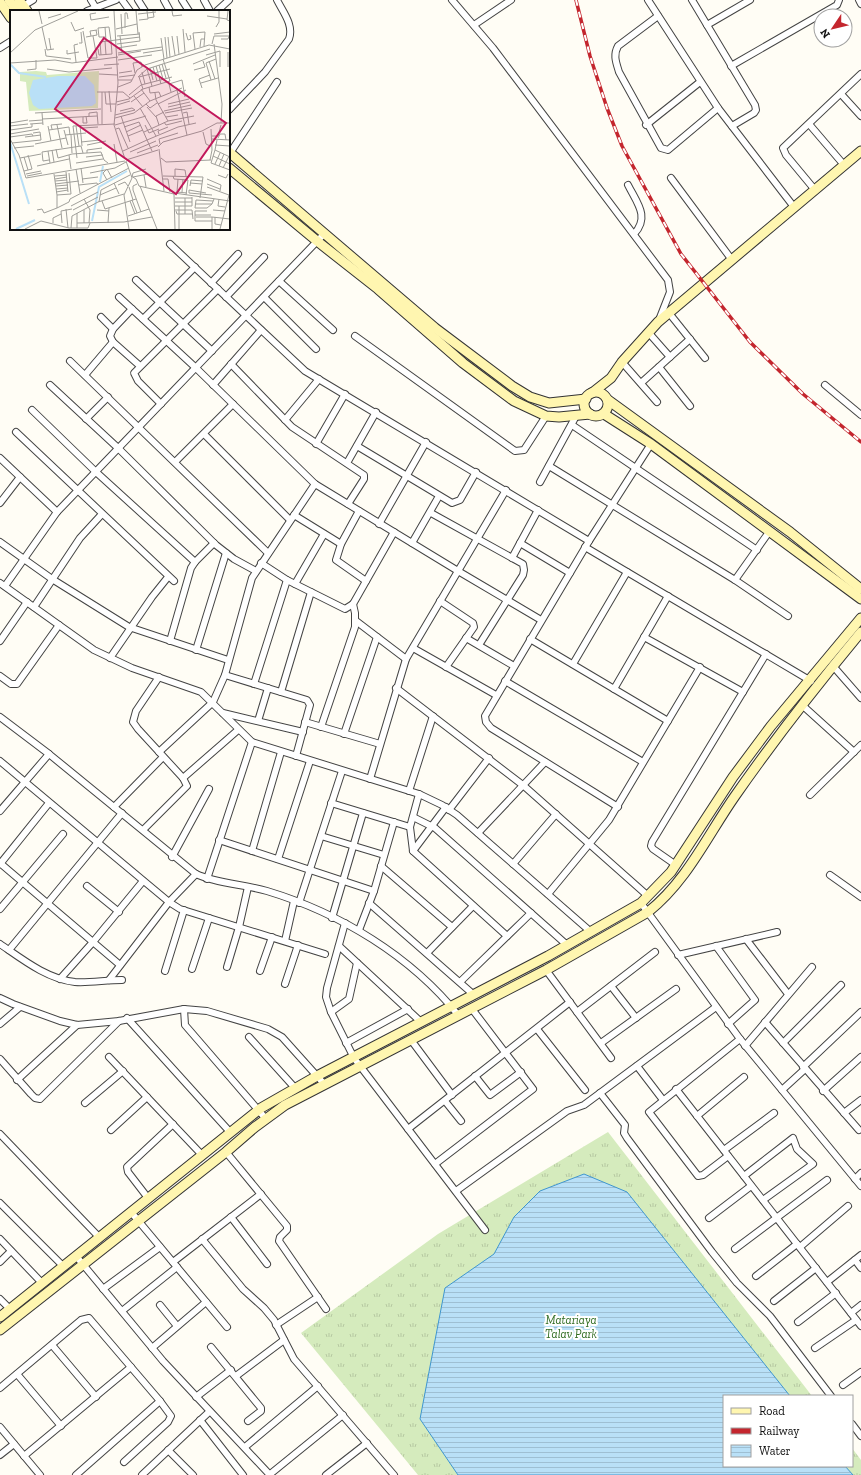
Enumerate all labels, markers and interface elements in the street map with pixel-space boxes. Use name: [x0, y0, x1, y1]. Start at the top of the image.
north arrow: [813, 8, 853, 48]
inset map: [10, 10, 230, 230]
text: N: [817, 26, 833, 41]
park label: Matariaya Talav Park: [545, 1313, 598, 1341]
legend: [723, 1395, 853, 1467]
text: Road: [759, 1404, 785, 1418]
text: Railway: [759, 1424, 800, 1438]
text: Water: [759, 1444, 791, 1458]

